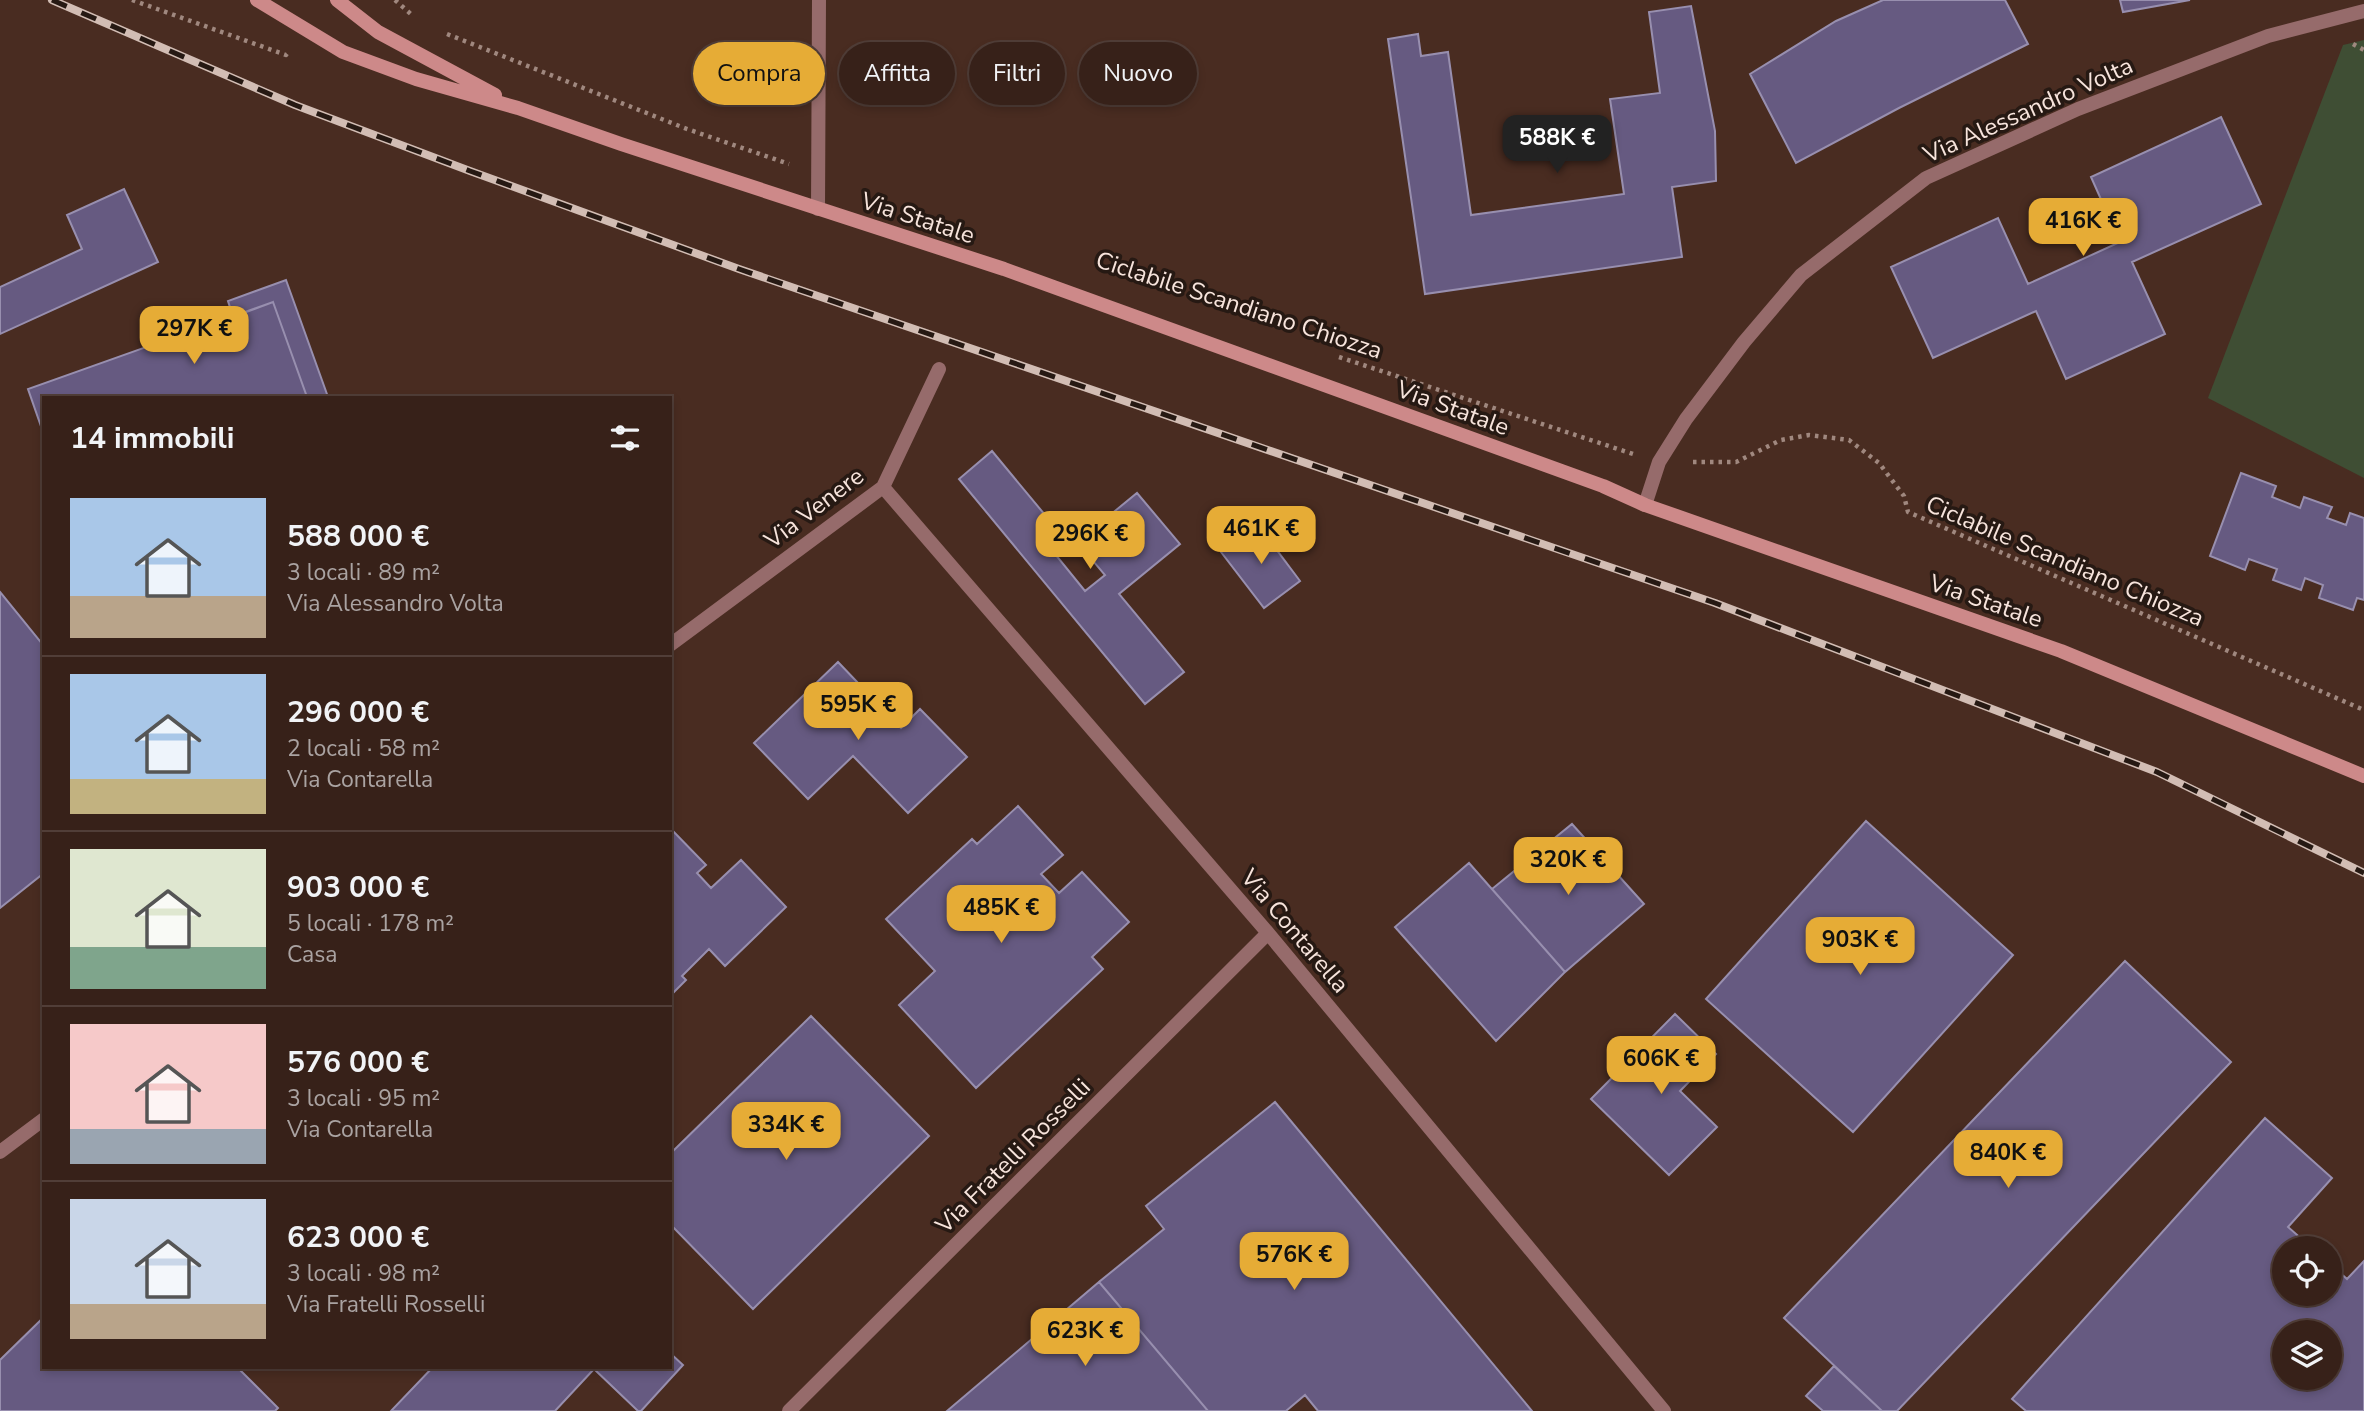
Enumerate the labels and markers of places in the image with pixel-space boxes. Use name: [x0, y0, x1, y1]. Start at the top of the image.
pin: 588K €: [1500, 116, 1614, 175]
pin: 416K €: [2026, 198, 2140, 258]
pin: 297K €: [137, 306, 251, 366]
pin: 461K €: [1204, 506, 1318, 566]
pin: 296K €: [1033, 512, 1147, 571]
pin: 595K €: [801, 682, 915, 742]
pin: 320K €: [1511, 838, 1625, 897]
pin: 485K €: [944, 886, 1058, 945]
pin: 903K €: [1803, 918, 1917, 977]
pin: 606K €: [1604, 1036, 1718, 1096]
pin: 334K €: [729, 1102, 843, 1162]
pin: 840K €: [1951, 1130, 2065, 1190]
pin: 576K €: [1237, 1232, 1351, 1292]
pin: 623K €: [1028, 1308, 1142, 1368]

